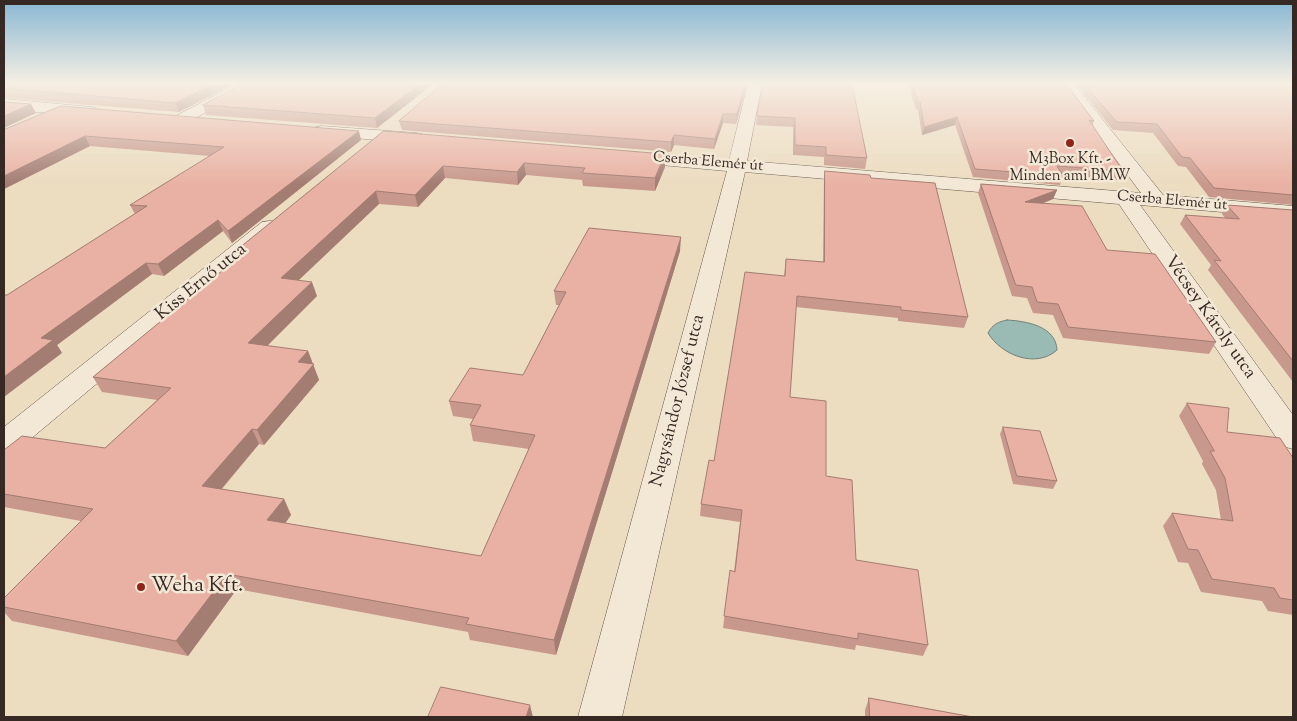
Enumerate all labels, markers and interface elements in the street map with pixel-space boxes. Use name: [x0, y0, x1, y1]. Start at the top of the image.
marker: M3Box Kft. - Minden ami BMW: [1064, 137, 1076, 149]
street label: Cserba Elemér út: [652, 149, 764, 177]
place label: M3Box Kft. - Minden ami BMW: [1010, 151, 1130, 186]
street label: Cserba Elemér út: [1116, 188, 1228, 216]
street label: Kiss Ernő utca: [152, 240, 252, 326]
street label: Vécsey Károly utca: [1158, 252, 1260, 384]
street label: Nagysándor József utca: [647, 313, 711, 489]
place label: Weha Kft.: [151, 574, 243, 600]
marker: Weha Kft.: [135, 581, 147, 593]

